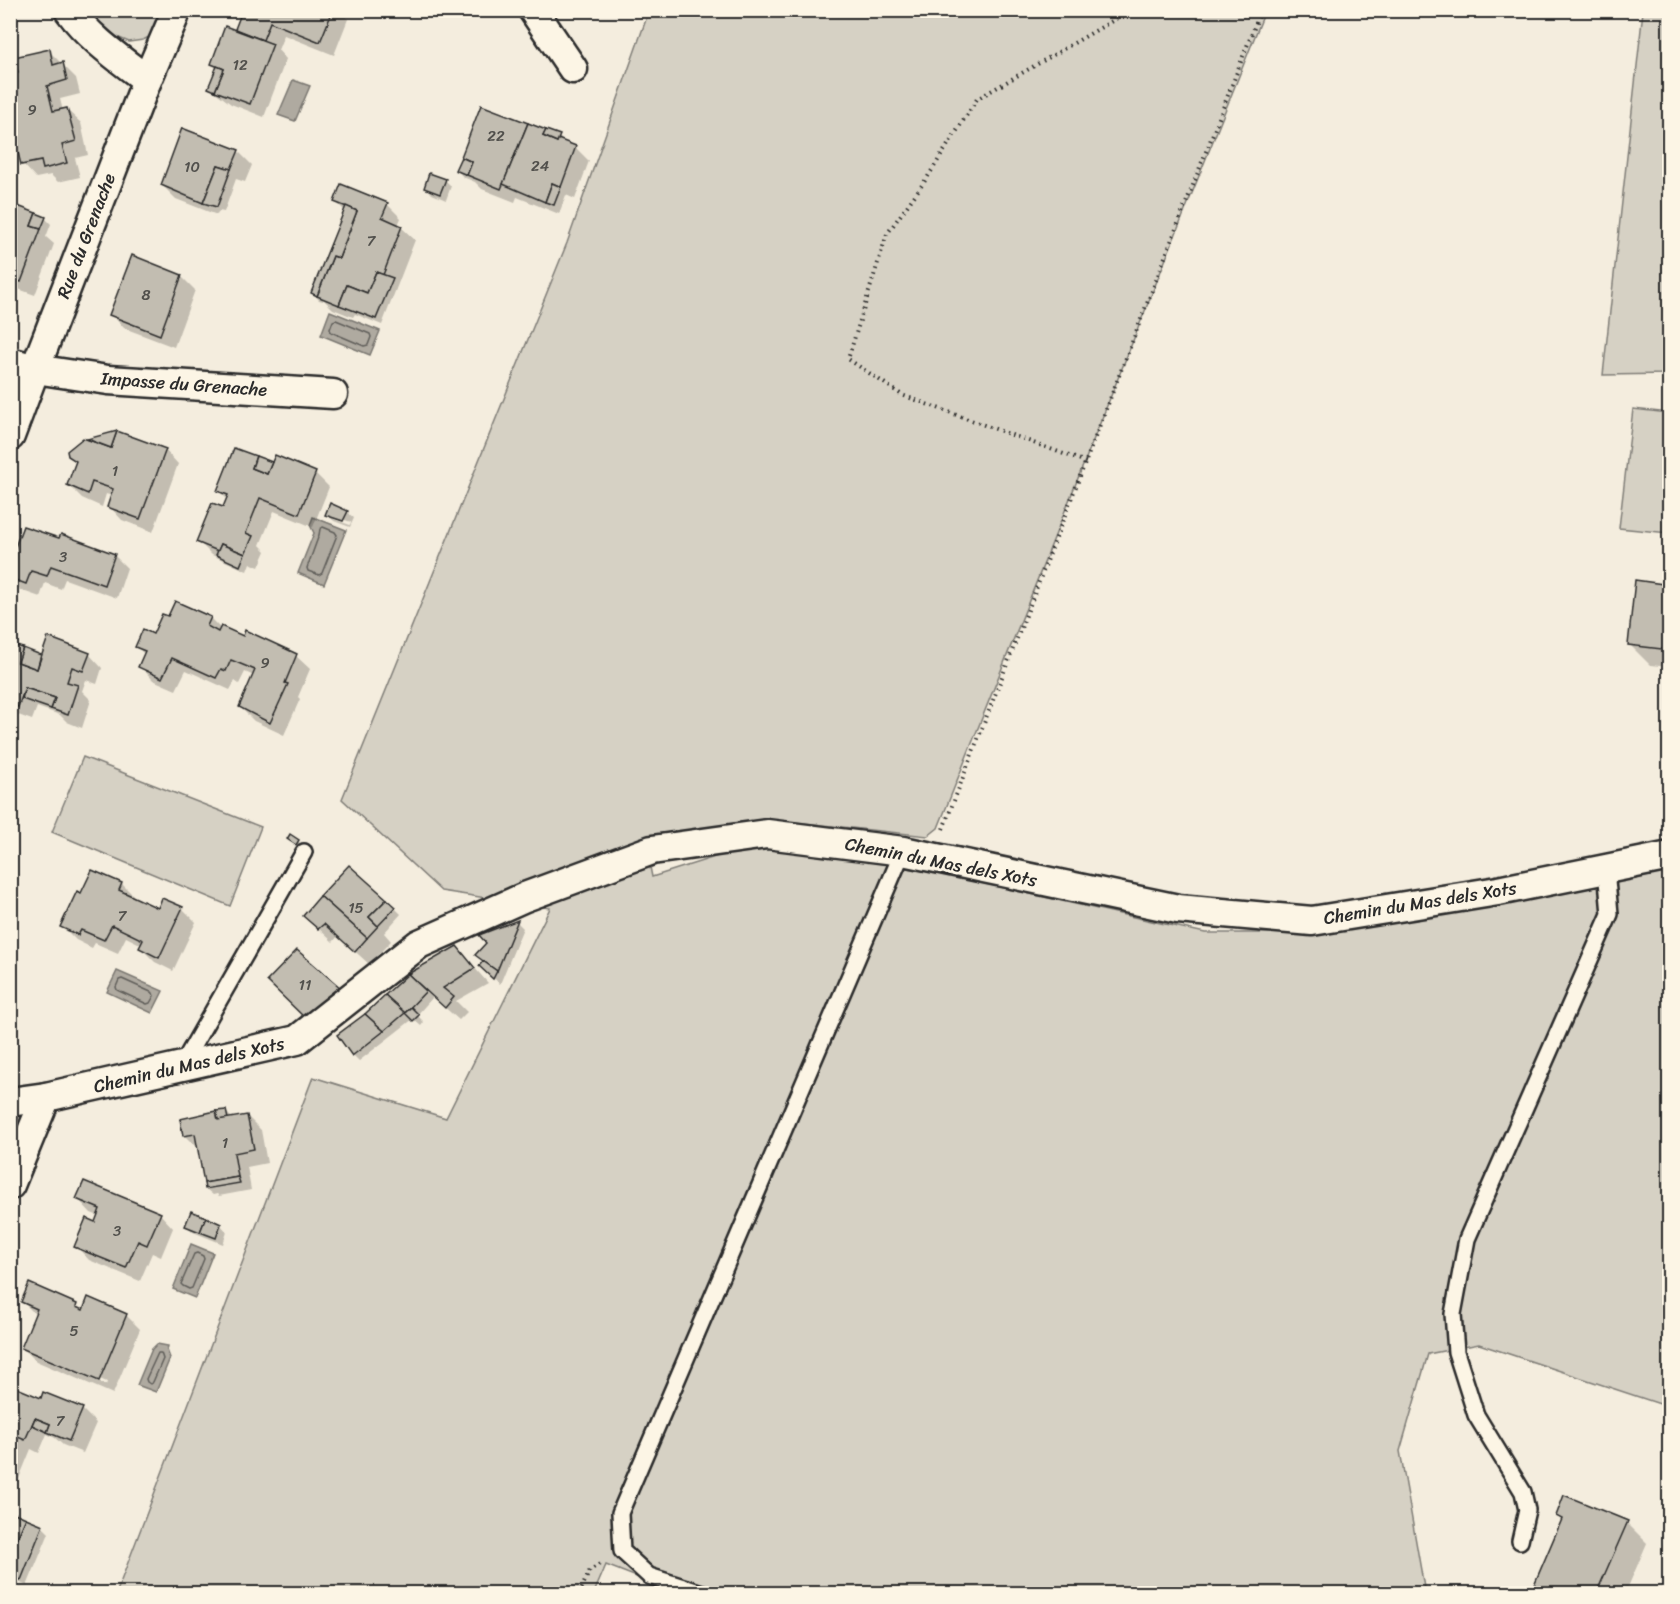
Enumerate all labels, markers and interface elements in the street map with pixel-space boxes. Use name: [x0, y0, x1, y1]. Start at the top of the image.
house number: 12: [232, 52, 248, 78]
house number: 9: [27, 97, 37, 123]
house number: 22: [487, 123, 505, 149]
house number: 24: [531, 153, 549, 179]
house number: 10: [184, 154, 200, 180]
street label: Rue du Grenache: [47, 168, 125, 303]
house number: 7: [367, 228, 377, 254]
house number: 8: [141, 282, 151, 308]
street label: Impasse du Grenache: [99, 362, 269, 406]
house number: 1: [112, 458, 118, 484]
house number: 3: [59, 544, 67, 570]
house number: 9: [260, 650, 270, 676]
street label: Chemin du Mas dels Xots: [842, 828, 1040, 896]
street label: Chemin du Mas dels Xots: [1321, 872, 1520, 934]
house number: 15: [348, 895, 364, 921]
house number: 7: [118, 903, 128, 929]
house number: 11: [299, 972, 311, 998]
street label: Chemin du Mas dels Xots: [90, 1027, 288, 1103]
house number: 1: [222, 1130, 228, 1156]
house number: 3: [113, 1218, 121, 1244]
house number: 5: [69, 1318, 79, 1344]
house number: 7: [56, 1408, 66, 1434]

